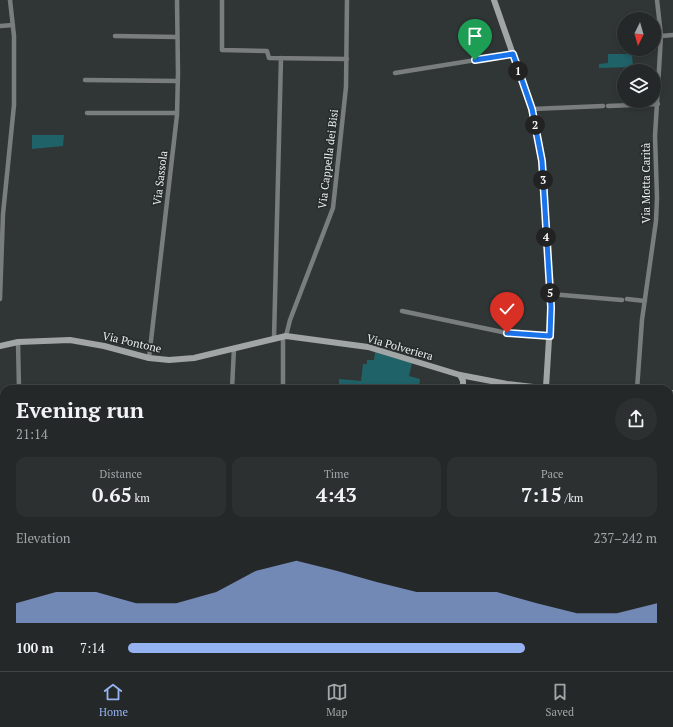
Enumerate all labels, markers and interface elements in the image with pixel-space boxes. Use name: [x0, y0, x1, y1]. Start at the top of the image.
north arrow: [617, 12, 661, 56]
map controls: [617, 12, 661, 108]
pin: [458, 19, 492, 60]
icon: arrive: [464, 25, 486, 47]
pin: 1: [508, 61, 528, 81]
text: 1: [515, 64, 521, 78]
button: layers: [617, 64, 661, 108]
street label: Via Cappella dei Bisi: [315, 108, 341, 210]
pin: 2: [525, 115, 545, 135]
text: 2: [532, 118, 538, 132]
street label: Via Motta Carità: [639, 142, 653, 223]
street label: Via Sassola: [150, 149, 170, 206]
pin: 3: [533, 170, 553, 190]
text: 3: [540, 173, 546, 187]
pin: 4: [536, 227, 556, 247]
text: 4: [543, 230, 549, 244]
pin: 5: [540, 283, 560, 303]
text: 5: [547, 286, 553, 300]
pin: [490, 292, 524, 333]
icon: check: [496, 298, 518, 320]
street label: Via Pontone: [101, 328, 163, 356]
street label: Via Polveriera: [365, 331, 435, 363]
text: Evening run: [16, 395, 144, 424]
button: share: [615, 398, 657, 440]
text: 21:14: [16, 425, 48, 443]
text: Distance: [100, 467, 142, 481]
text: Time: [324, 467, 349, 481]
text: Pace: [541, 467, 563, 481]
text: 0.65: [92, 481, 132, 508]
text: 4:43: [316, 481, 357, 508]
text: 7:15: [521, 481, 562, 508]
text: km: [132, 491, 150, 505]
text: /km: [562, 491, 583, 505]
text: Elevation: [16, 529, 71, 547]
text: 237–242 m: [594, 529, 657, 547]
text: 100 m: [16, 639, 54, 657]
text: 7:14: [80, 639, 105, 657]
tab: Home: [99, 681, 128, 719]
tab: Map: [326, 681, 348, 719]
tab: Saved: [546, 681, 574, 719]

